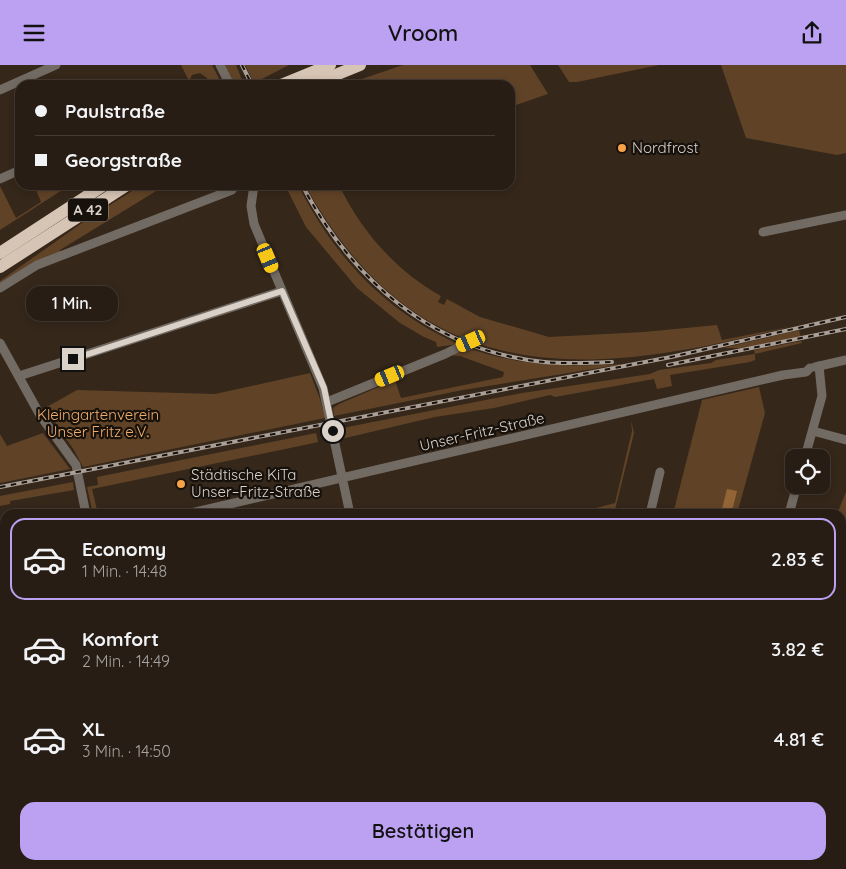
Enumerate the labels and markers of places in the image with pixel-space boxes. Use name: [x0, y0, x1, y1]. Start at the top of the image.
place label: Nordfrost: [632, 138, 699, 157]
marker: Nordfrost: [616, 142, 628, 154]
place label: Städtische KiTa Unser–Fritz-Straße: [191, 465, 321, 501]
marker: Städtische KiTa Unser–Fritz-Straße: [175, 478, 187, 490]

